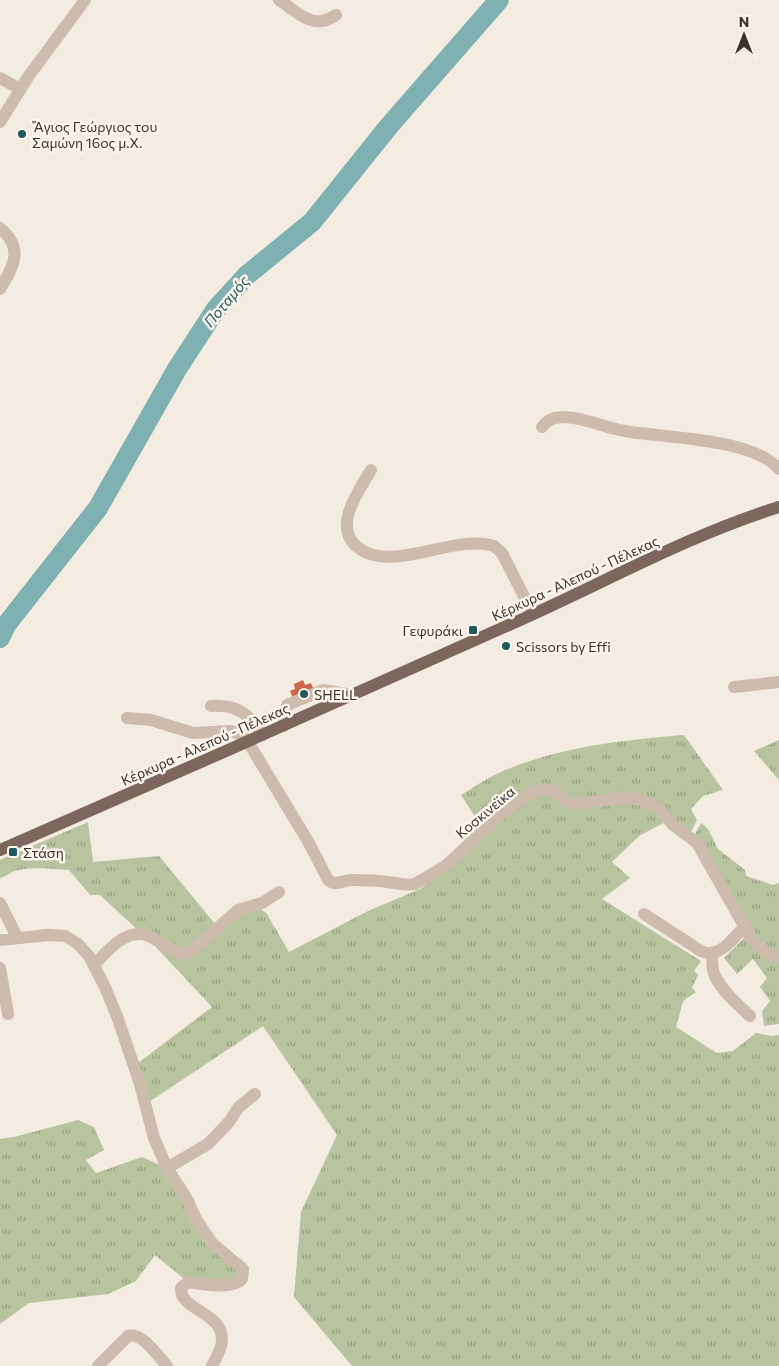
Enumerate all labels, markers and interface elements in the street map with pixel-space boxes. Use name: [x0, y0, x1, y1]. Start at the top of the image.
north arrow: [719, 10, 769, 60]
text: N: [739, 13, 749, 30]
place label: Ἄγιος Γεώργιος του Σαμώνη 16ος μ.Χ.: [32, 118, 157, 151]
marker: Ἄγιος Γεώργιος του Σαμώνη 16ος μ.Χ.: [16, 128, 28, 140]
water label: Ποταμός: [199, 271, 253, 330]
street label: Κέρκυρα - Αλεπού - Πέλεκας: [489, 532, 661, 624]
place label: Γεφυράκι: [403, 622, 464, 639]
marker: Γεφυράκι: [467, 624, 479, 636]
place label: Scissors by Effi: [516, 638, 611, 655]
marker: Scissors by Effi: [500, 640, 512, 652]
place label: SHELL: [314, 686, 357, 703]
marker: SHELL: [298, 688, 310, 700]
street label: Κέρκυρα - Αλεπού - Πέλεκας: [118, 699, 292, 789]
street label: Κοσκινεϊκα: [452, 782, 518, 842]
place label: Στάση: [23, 844, 64, 861]
marker: Στάση: [7, 846, 19, 858]

